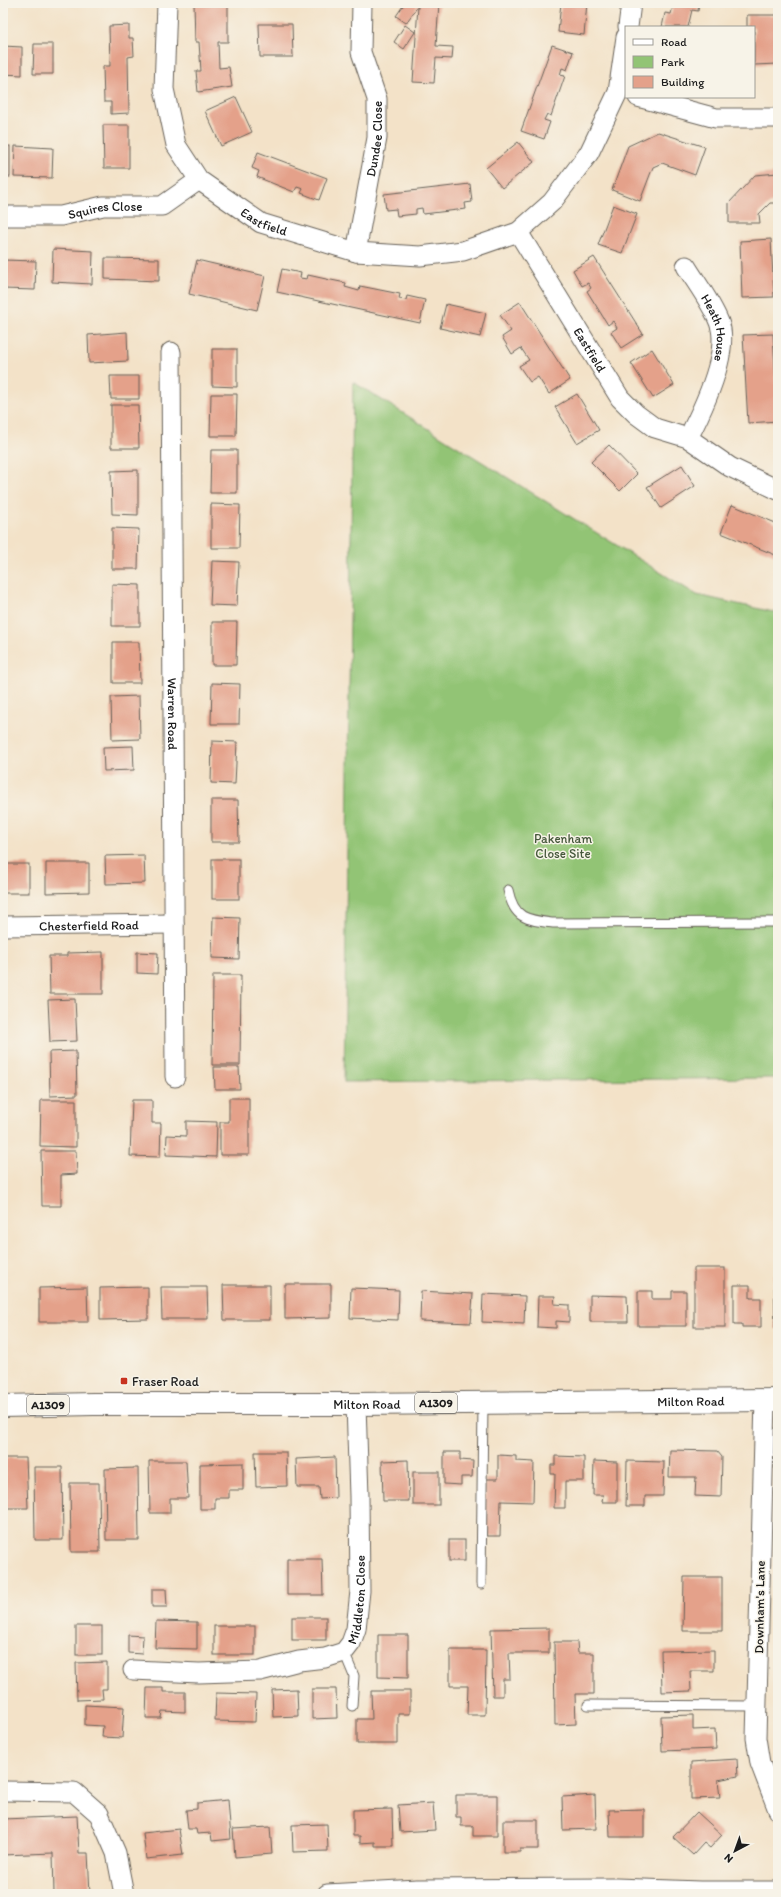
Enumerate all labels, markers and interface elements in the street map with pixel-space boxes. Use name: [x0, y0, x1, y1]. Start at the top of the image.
legend: [625, 26, 755, 98]
text: Road: [661, 35, 687, 49]
text: Park: [661, 55, 685, 69]
text: Building: [661, 75, 705, 89]
street label: Dundee Close: [363, 101, 385, 178]
street label: Squires Close: [67, 199, 142, 222]
street label: Eastfield: [238, 204, 289, 239]
street label: Heath House: [698, 291, 729, 363]
street label: Eastfield: [570, 325, 609, 375]
street label: Warren Road: [165, 678, 180, 750]
park label: Pakenham Close Site: [534, 831, 592, 861]
street label: Chesterfield Road: [39, 917, 139, 934]
place label: Fraser Road: [132, 1374, 199, 1389]
marker: Fraser Road: [119, 1376, 129, 1386]
road number: A1309: [415, 1393, 457, 1413]
street label: Milton Road: [657, 1394, 725, 1409]
road number: A1309: [27, 1395, 69, 1415]
street label: Milton Road: [333, 1397, 401, 1412]
street label: Middleton Close: [344, 1555, 368, 1646]
street label: Downham's Lane: [751, 1560, 768, 1654]
north arrow: [715, 1831, 755, 1871]
text: N: [722, 1851, 736, 1866]

